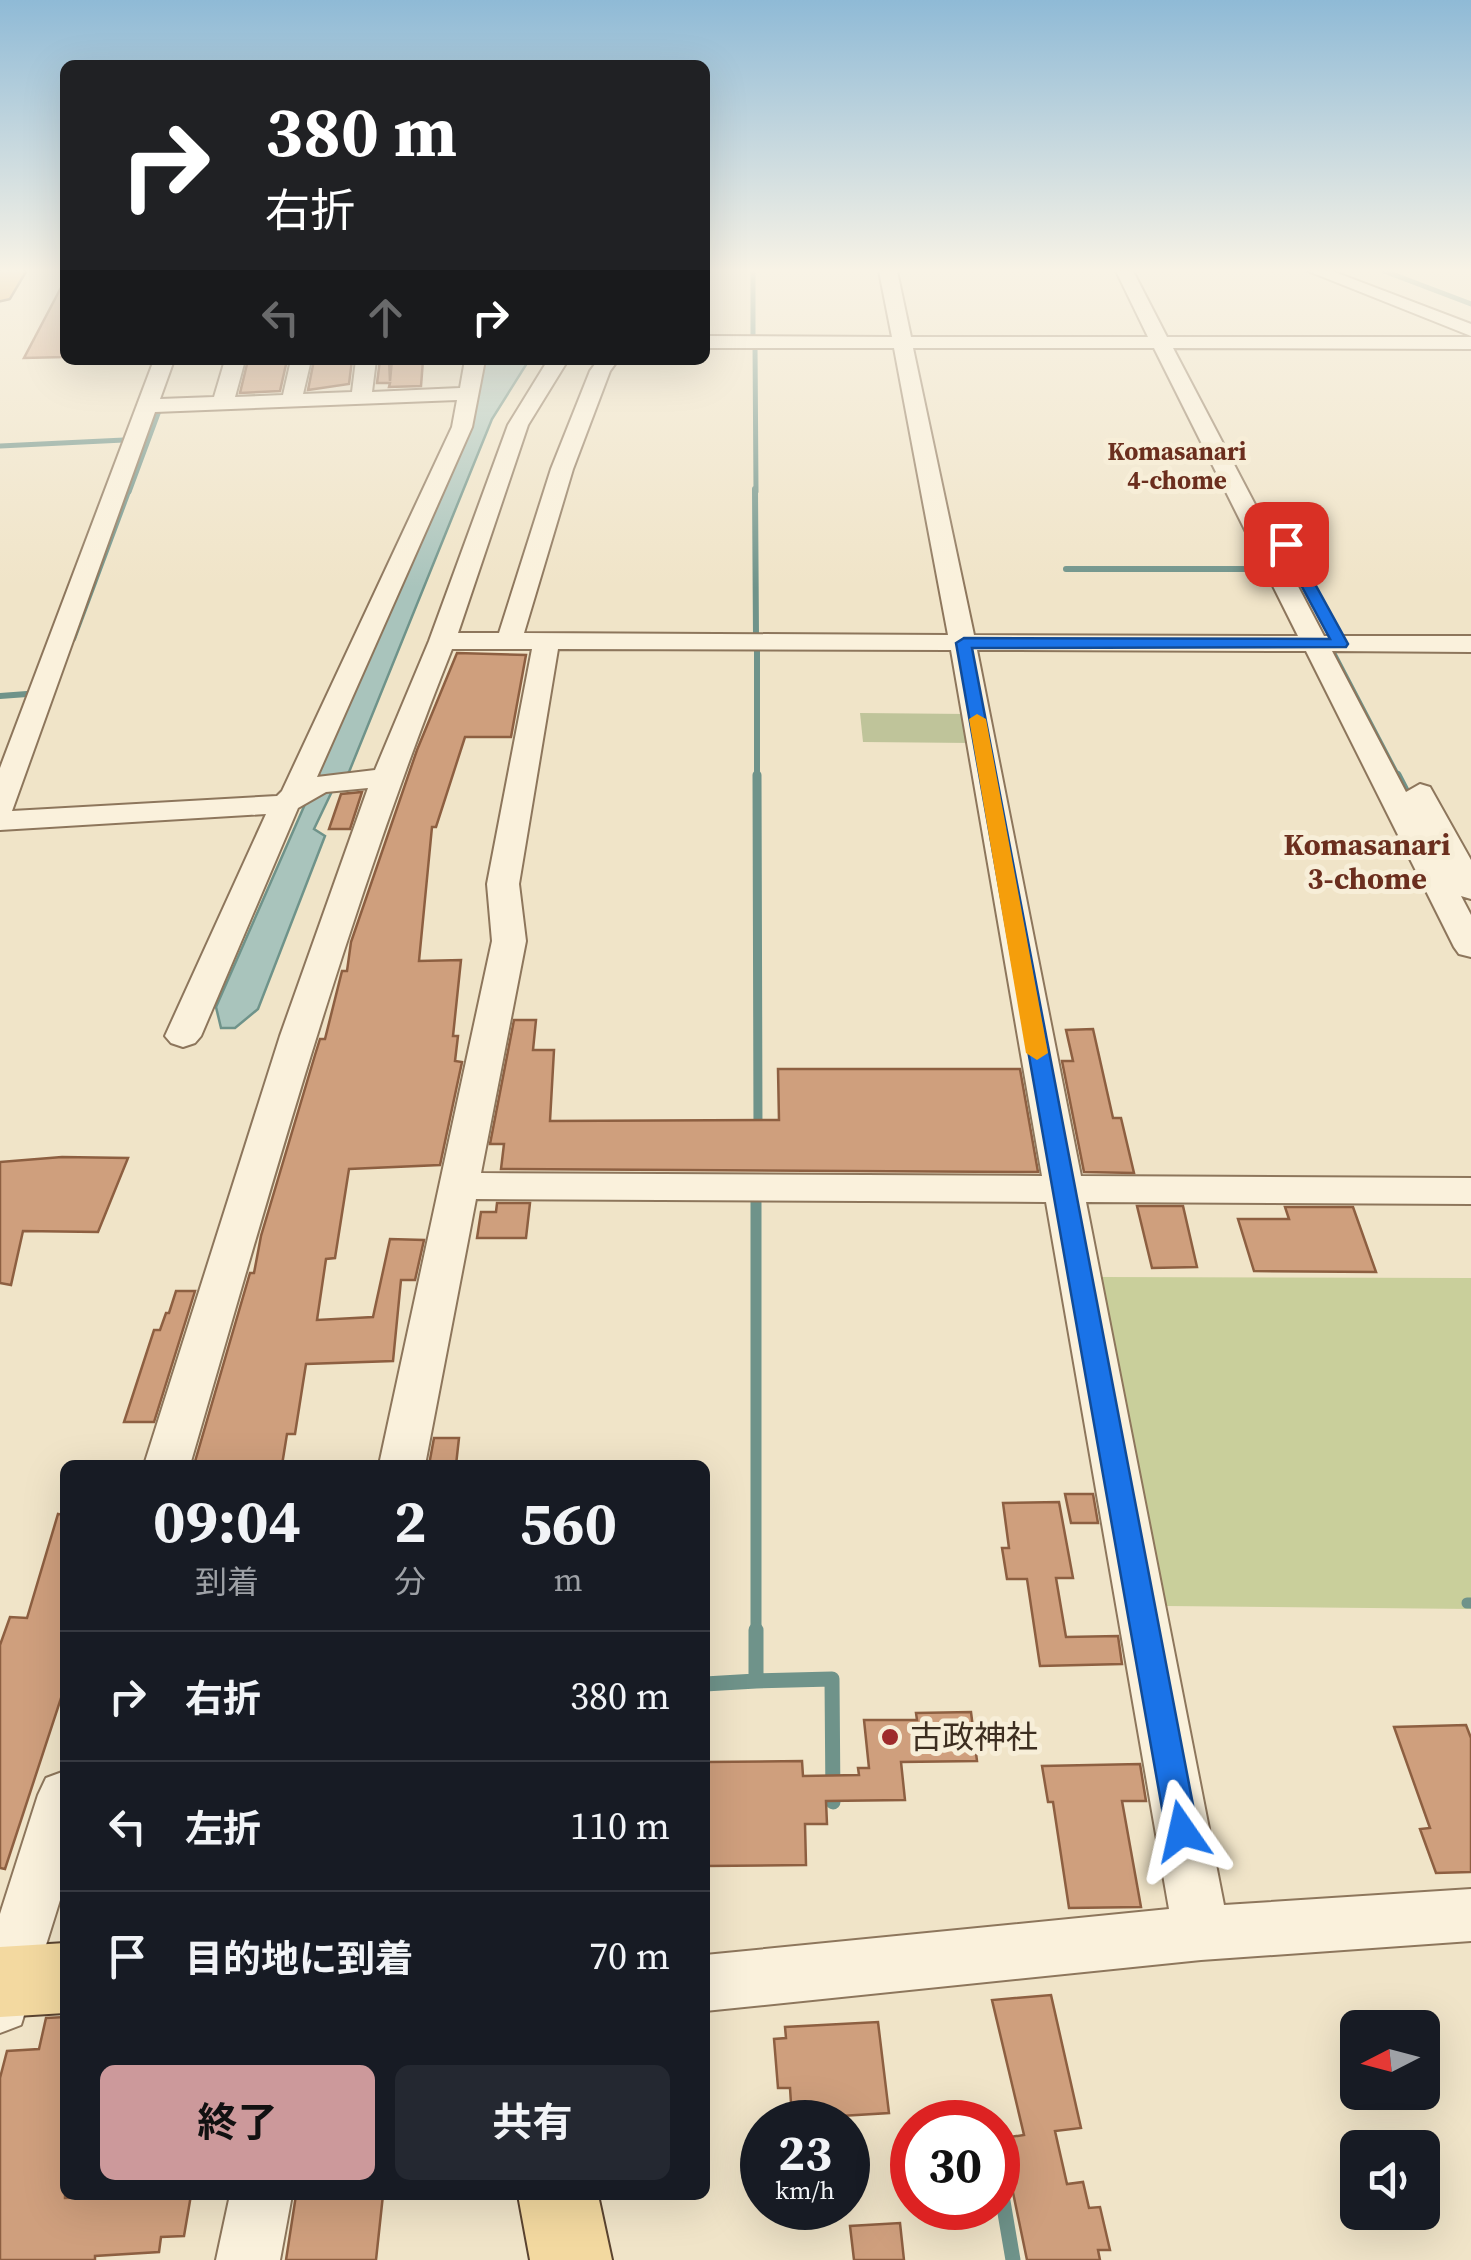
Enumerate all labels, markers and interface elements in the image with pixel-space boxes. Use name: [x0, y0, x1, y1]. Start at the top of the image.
text: 380 m: [265, 83, 457, 179]
icon: right: [100, 100, 230, 230]
text: 右折: [265, 179, 355, 241]
icon: left: [253, 290, 308, 345]
icon: ahead: [358, 290, 413, 345]
icon: right: [463, 290, 518, 345]
district label: Komasanari 4-chome: [1107, 434, 1247, 497]
pin: [1244, 502, 1329, 587]
icon: arrive: [1259, 517, 1314, 572]
district label: Komasanari 3-chome: [1284, 824, 1450, 899]
text: 09:04: [153, 1480, 301, 1562]
text: 2: [394, 1480, 427, 1562]
text: 560: [519, 1482, 617, 1564]
text: m: [554, 1558, 583, 1602]
text: 到着: [195, 1560, 259, 1604]
text: 分: [394, 1560, 426, 1604]
icon: right: [100, 1669, 155, 1724]
text: 380 m: [570, 1670, 670, 1722]
text: 右折: [185, 1673, 261, 1725]
place label: 古政神社: [910, 1715, 1038, 1759]
marker: 古政神社: [879, 1726, 901, 1748]
position arrow: [1130, 1779, 1234, 1883]
icon: left: [100, 1799, 155, 1854]
text: 110 m: [570, 1800, 670, 1852]
text: 左折: [185, 1803, 261, 1855]
icon: arrive: [100, 1929, 155, 1984]
text: 70 m: [589, 1930, 670, 1982]
text: 目的地に到着: [185, 1933, 413, 1985]
north arrow: [1340, 2010, 1440, 2110]
map controls: [1340, 2010, 1440, 2230]
button: 終了: [100, 2065, 375, 2180]
button: 共有: [395, 2065, 670, 2180]
speed limit sign: 30: [890, 2100, 1020, 2230]
text: 23: [778, 2118, 832, 2187]
button: sound: [1340, 2130, 1440, 2230]
text: km/h: [775, 2173, 835, 2207]

